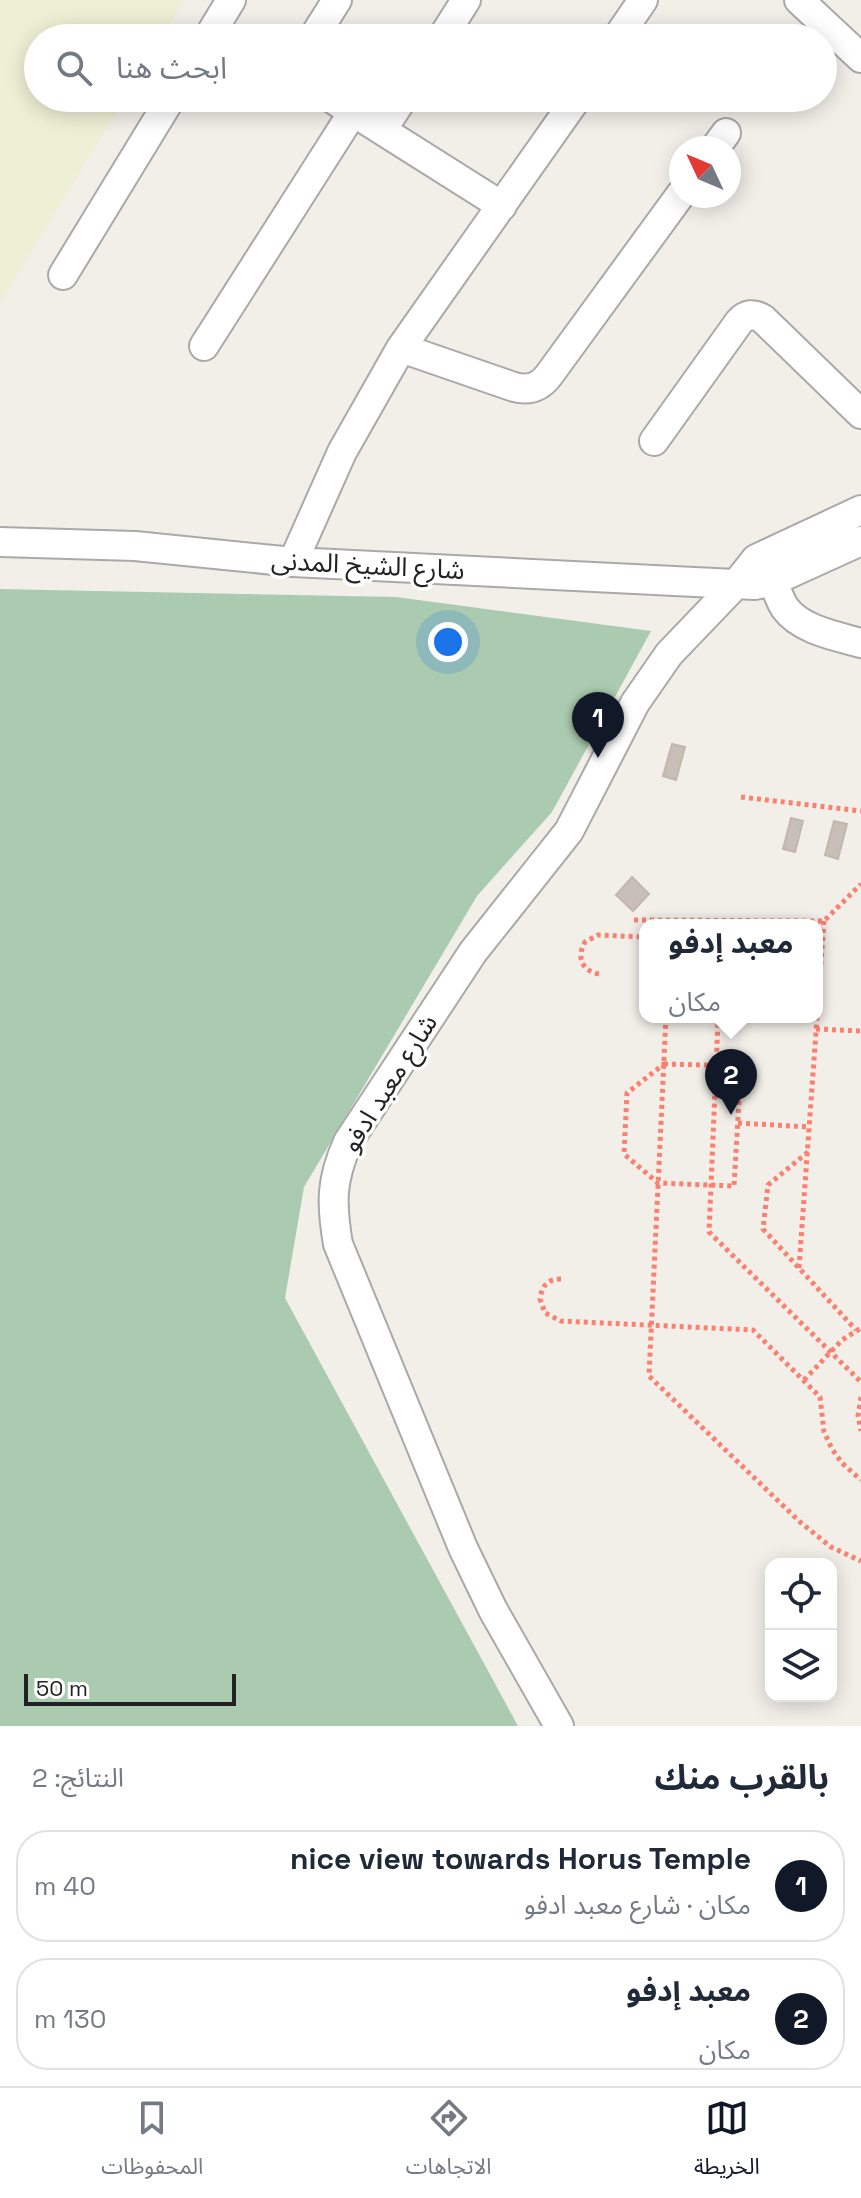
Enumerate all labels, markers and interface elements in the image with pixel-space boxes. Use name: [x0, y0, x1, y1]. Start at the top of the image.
search box: [24, 24, 837, 112]
icon: search: [52, 46, 96, 90]
text: ابحث هنا: [116, 48, 227, 87]
north arrow: [669, 136, 741, 208]
street label: شارع الشيخ المدنى: [270, 543, 466, 590]
your location: [428, 622, 468, 662]
pin: 1: [572, 692, 624, 758]
popup: [639, 919, 823, 1023]
text: معبد إدفو: [669, 923, 793, 962]
text: مكان: [669, 985, 721, 1019]
street label: شارع معبد ادفو: [333, 1008, 447, 1159]
pin: 2: [705, 1049, 757, 1115]
map controls: [765, 1558, 837, 1702]
button: locate: [765, 1558, 837, 1630]
button: layers: [765, 1630, 837, 1702]
scale bar: [24, 1670, 236, 1706]
text: 50 m: [36, 1674, 88, 1702]
text: بالقرب منك: [655, 1756, 829, 1799]
text: النتائج: 2: [32, 1761, 124, 1795]
text: nice view towards Horus Temple: [290, 1839, 751, 1878]
text: 40 m: [34, 1869, 96, 1903]
text: 1: [795, 1869, 807, 1903]
text: مكان · شارع معبد ادفو: [524, 1888, 751, 1922]
text: معبد إدفو: [626, 1971, 751, 2010]
text: 130 m: [34, 2002, 106, 2036]
text: 2: [793, 2002, 809, 2036]
text: مكان: [699, 2033, 751, 2067]
tab: المحفوظات: [101, 2096, 203, 2190]
tab: الاتجاهات: [406, 2096, 492, 2190]
tab: الخريطة: [694, 2096, 760, 2190]

